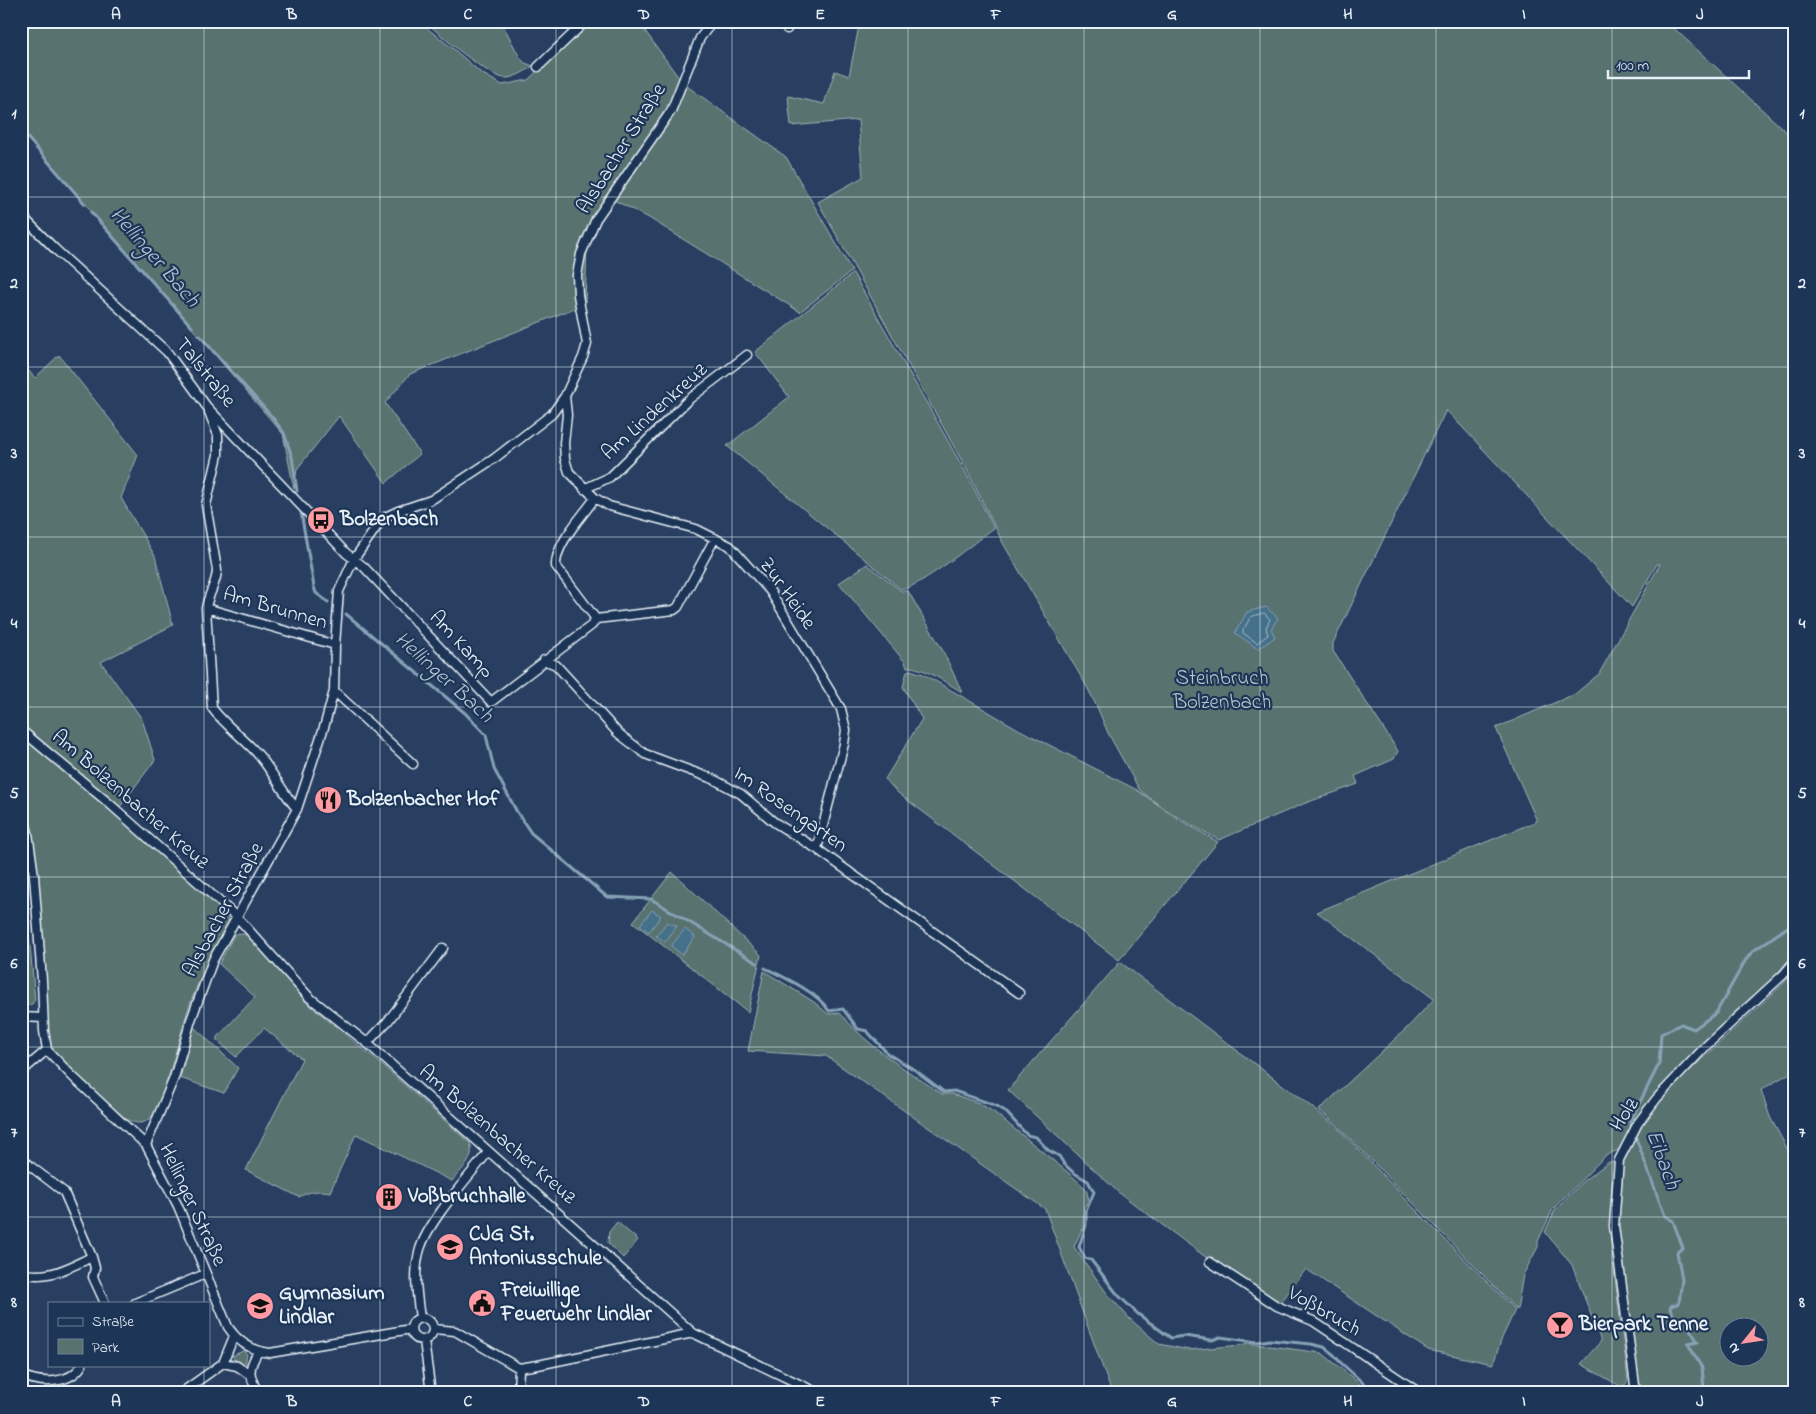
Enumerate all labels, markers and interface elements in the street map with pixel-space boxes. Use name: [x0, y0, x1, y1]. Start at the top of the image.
text: A: [111, 3, 121, 27]
text: B: [286, 3, 298, 27]
text: C: [464, 3, 473, 27]
text: D: [637, 3, 650, 27]
text: E: [815, 3, 825, 27]
text: F: [990, 3, 1002, 27]
text: G: [1167, 3, 1177, 27]
text: H: [1343, 3, 1353, 27]
text: I: [1522, 3, 1526, 27]
text: J: [1696, 3, 1704, 27]
scale bar: [1608, 48, 1750, 80]
text: 100 m: [1616, 55, 1649, 77]
street label: Alsbacher Straße: [570, 77, 674, 220]
text: 1: [11, 102, 17, 126]
text: 1: [1799, 102, 1805, 126]
water label: Hellinger Bach: [101, 201, 207, 316]
text: 2: [9, 272, 18, 296]
text: 2: [1797, 272, 1806, 296]
street label: Talstraße: [167, 331, 243, 415]
street label: Am Lindenkreuz: [595, 356, 715, 468]
text: 3: [10, 442, 18, 466]
text: 3: [1798, 442, 1806, 466]
bus stop icon: Bolzenbach: [306, 505, 336, 535]
place label: Bolzenbach: [339, 505, 438, 535]
street label: Zur Heide: [751, 552, 823, 637]
street label: Am Brunnen: [219, 580, 331, 638]
street label: Am Kamp: [421, 604, 501, 686]
text: 4: [10, 612, 18, 636]
text: 4: [1798, 612, 1806, 636]
water label: Hellinger Bach: [386, 625, 500, 732]
park label: Steinbruch Bolzenbach: [1172, 664, 1271, 718]
street label: Am Bolzenbacher Kreuz: [44, 723, 216, 877]
street label: Im Rosengarten: [726, 759, 853, 862]
text: 5: [9, 782, 19, 806]
text: 5: [1797, 782, 1807, 806]
restaurant icon: Bolzenbacher Hof: [313, 785, 343, 815]
place label: Bolzenbacher Hof: [346, 785, 501, 815]
street label: Alsbacher Straße: [176, 837, 272, 983]
text: 6: [9, 952, 18, 976]
text: 6: [1797, 952, 1806, 976]
street label: Am Bolzenbacher Kreuz: [411, 1058, 583, 1212]
street label: Holz: [1603, 1092, 1647, 1138]
text: 7: [11, 1121, 18, 1145]
text: 7: [1799, 1121, 1806, 1145]
water label: Eibach: [1637, 1126, 1688, 1195]
street label: Hellinger Straße: [149, 1139, 234, 1273]
building icon: Voßbruchhalle: [374, 1182, 404, 1212]
place label: Voßbruchhalle: [407, 1182, 526, 1212]
place label: CJG St. Antoniusschule: [469, 1220, 603, 1274]
school or university icon: CJG St. Antoniusschule: [435, 1232, 465, 1262]
place label: Freiwillige Feuerwehr Lindlar: [500, 1276, 652, 1330]
place label: Gymnasium Lindlar: [279, 1279, 385, 1333]
street label: Voßbruch: [1281, 1279, 1366, 1345]
public building icon: Freiwillige Feuerwehr Lindlar: [467, 1288, 497, 1318]
text: 8: [10, 1291, 17, 1315]
school or university icon: Gymnasium Lindlar: [245, 1291, 275, 1321]
text: 8: [1798, 1291, 1805, 1315]
legend: [48, 1302, 210, 1366]
bar icon: Bierpark Tenne: [1545, 1310, 1575, 1340]
place label: Bierpark Tenne: [1578, 1310, 1709, 1340]
text: Straße: [92, 1311, 134, 1333]
north arrow: [1718, 1316, 1768, 1366]
text: Park: [92, 1337, 120, 1359]
text: N: [1723, 1338, 1745, 1357]
text: A: [111, 1390, 121, 1414]
text: B: [286, 1390, 298, 1414]
text: C: [464, 1390, 473, 1414]
text: D: [637, 1390, 650, 1414]
text: E: [815, 1390, 825, 1414]
text: F: [990, 1390, 1002, 1414]
text: G: [1167, 1390, 1177, 1414]
text: H: [1343, 1390, 1353, 1414]
text: I: [1522, 1390, 1526, 1414]
text: J: [1696, 1390, 1704, 1414]

